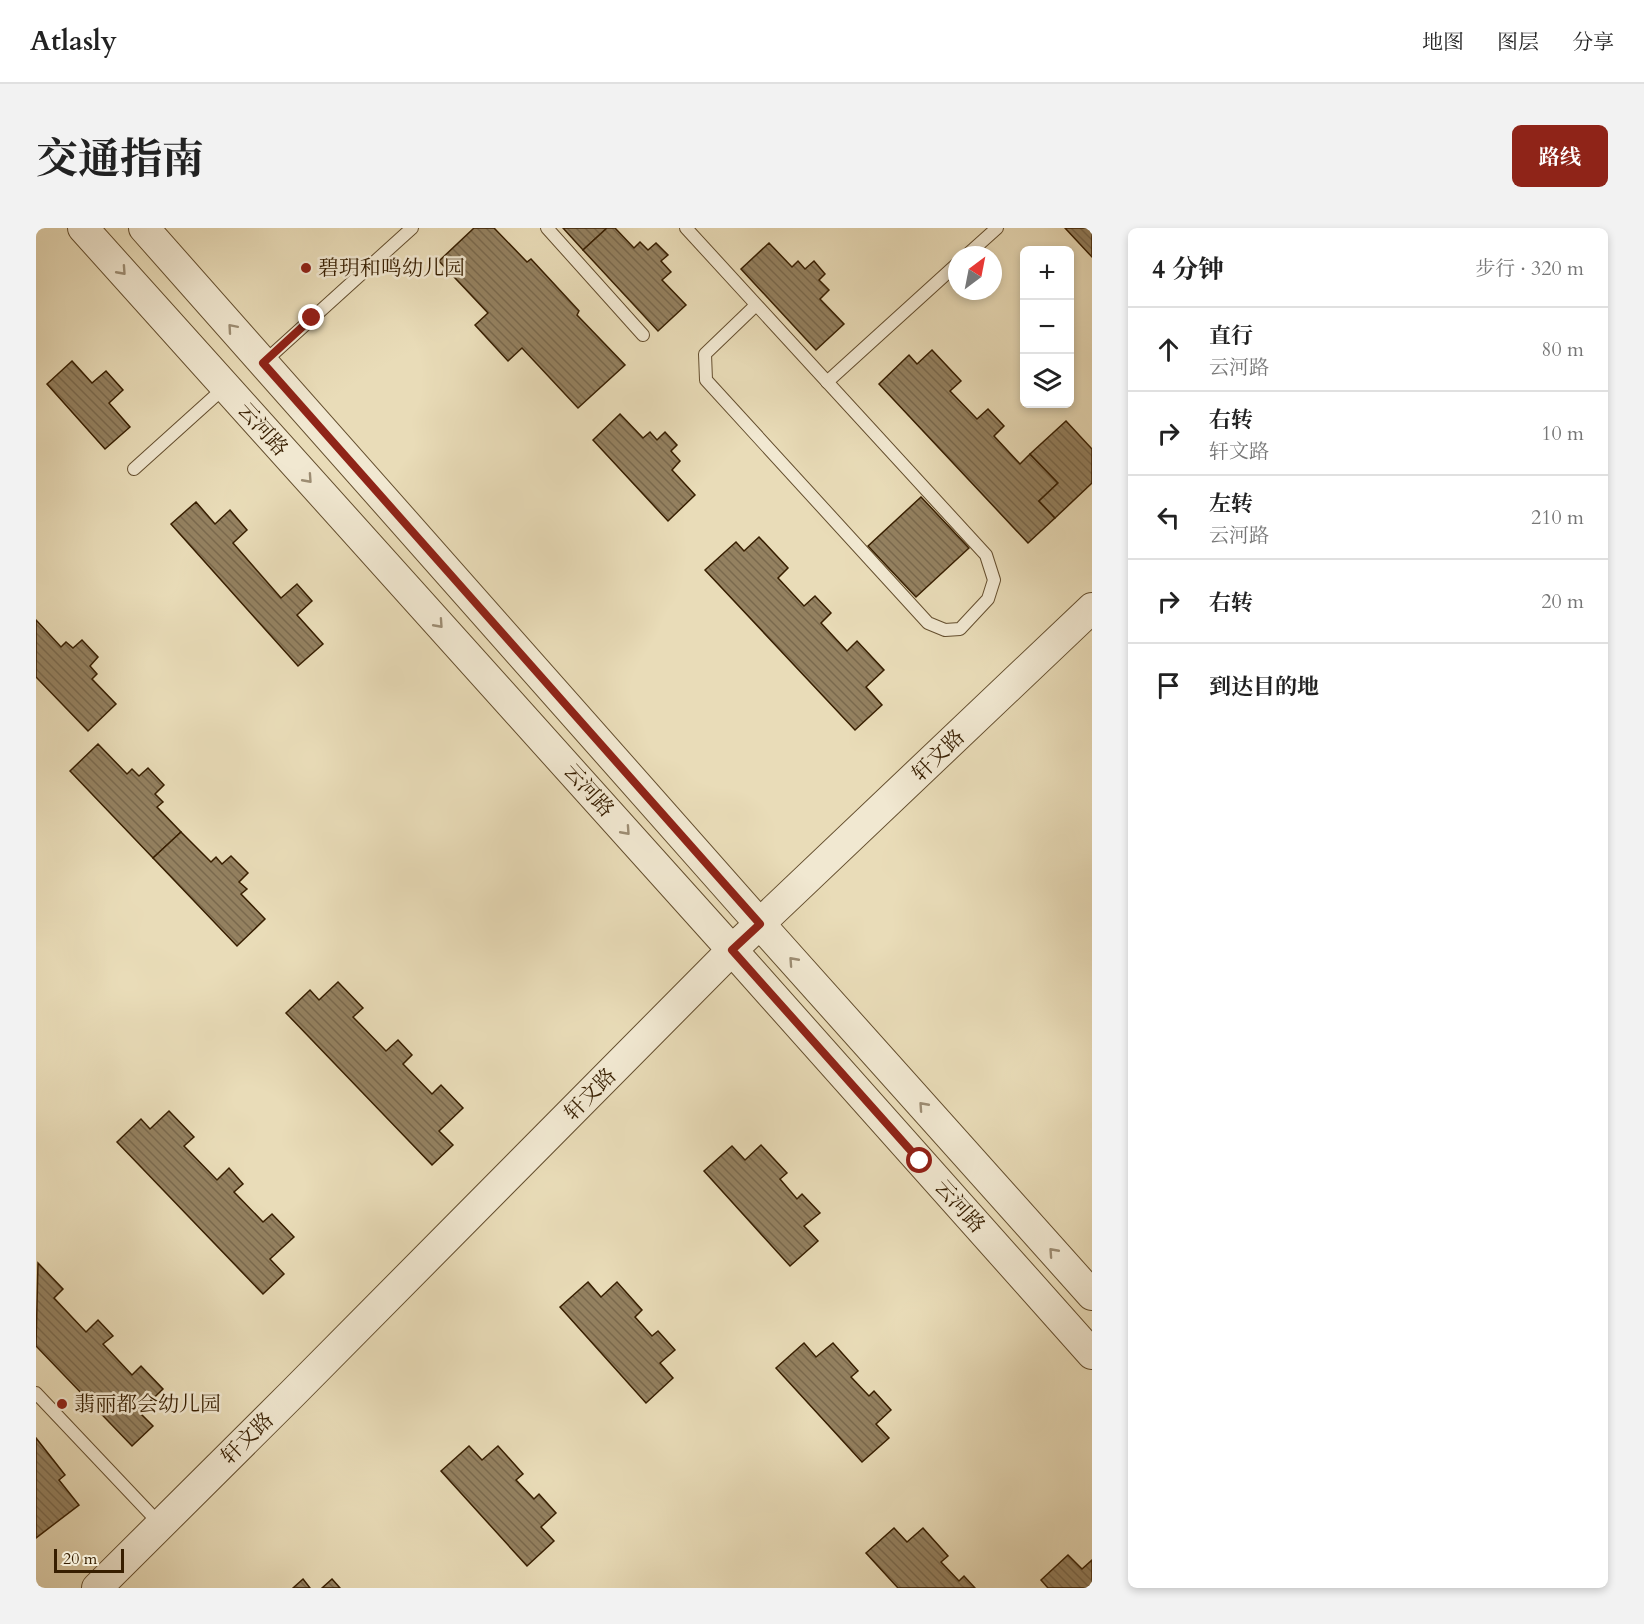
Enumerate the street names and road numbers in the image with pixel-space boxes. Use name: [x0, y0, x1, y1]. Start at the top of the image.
street label: 云河路: [231, 396, 294, 462]
street label: 轩文路: [906, 723, 971, 788]
street label: 云河路: [557, 757, 620, 823]
street label: 轩文路: [558, 1062, 623, 1127]
street label: 云河路: [928, 1173, 991, 1239]
street label: 轩文路: [215, 1406, 280, 1471]

